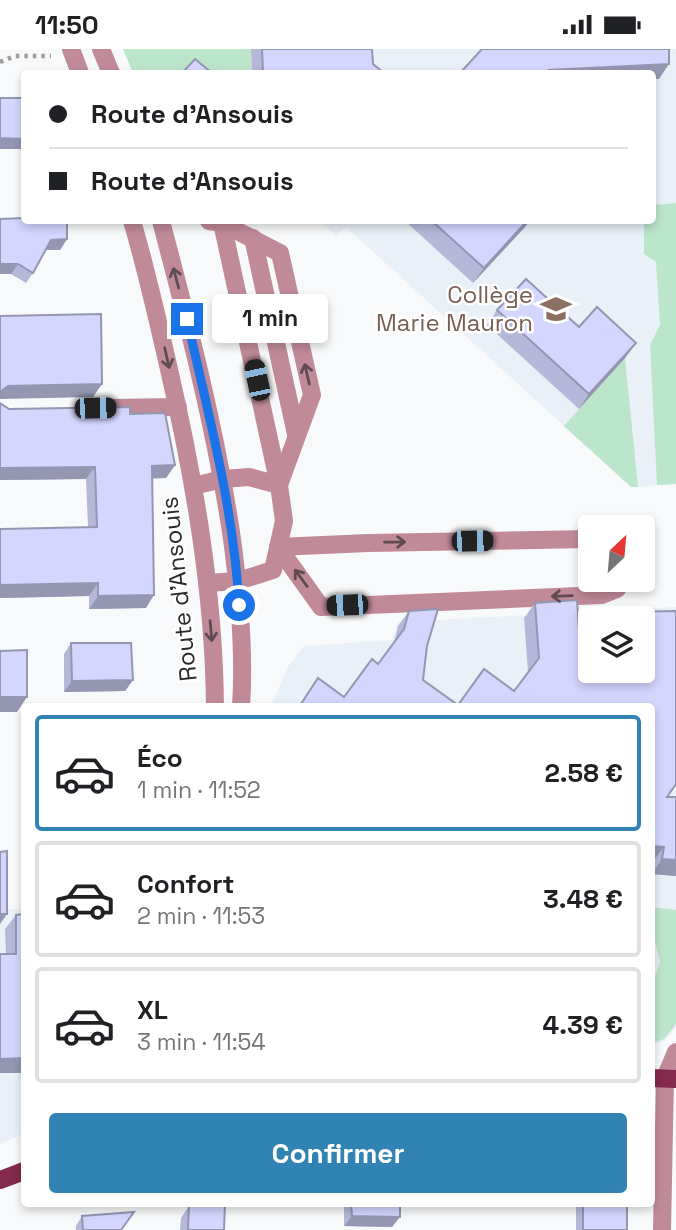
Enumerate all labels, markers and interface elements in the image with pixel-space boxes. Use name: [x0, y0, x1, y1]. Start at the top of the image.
text: 11:50: [35, 8, 99, 42]
text: Route d'Ansouis: [91, 97, 294, 131]
text: Route d'Ansouis: [91, 164, 294, 198]
one-way arrow: [169, 267, 182, 290]
place label: Collège Marie Mauron: [376, 279, 533, 338]
school or university icon: Collège Marie Mauron: [539, 292, 573, 326]
callout: 1 min: [212, 295, 327, 343]
route end: [171, 303, 203, 335]
text: 1 min: [242, 303, 298, 333]
one-way arrow: [160, 346, 174, 369]
car: [243, 357, 272, 403]
one-way arrow: [300, 363, 314, 386]
car: [74, 397, 117, 419]
street label: Route d'Ansouis: [153, 495, 204, 683]
north arrow: [578, 515, 654, 591]
map controls: [578, 515, 655, 683]
car: [451, 530, 494, 552]
one-way arrow: [384, 535, 407, 549]
one-way arrow: [293, 569, 308, 588]
route start: [223, 589, 255, 621]
one-way arrow: [551, 590, 574, 603]
car: [326, 594, 369, 616]
button: layers: [578, 606, 655, 683]
one-way arrow: [205, 619, 218, 641]
text: Éco: [137, 741, 183, 775]
icon: car: [53, 742, 116, 805]
text: 2.58 €: [544, 756, 623, 790]
text: 1 min · 11:52: [137, 775, 261, 805]
text: Confort: [137, 867, 234, 901]
icon: car: [53, 868, 116, 931]
text: 3.48 €: [543, 882, 623, 916]
text: 2 min · 11:53: [137, 901, 265, 931]
text: XL: [137, 993, 168, 1027]
icon: car: [53, 994, 116, 1057]
text: 4.39 €: [543, 1008, 623, 1042]
text: 3 min · 11:54: [137, 1027, 266, 1057]
button: Confirmer: [49, 1113, 627, 1193]

